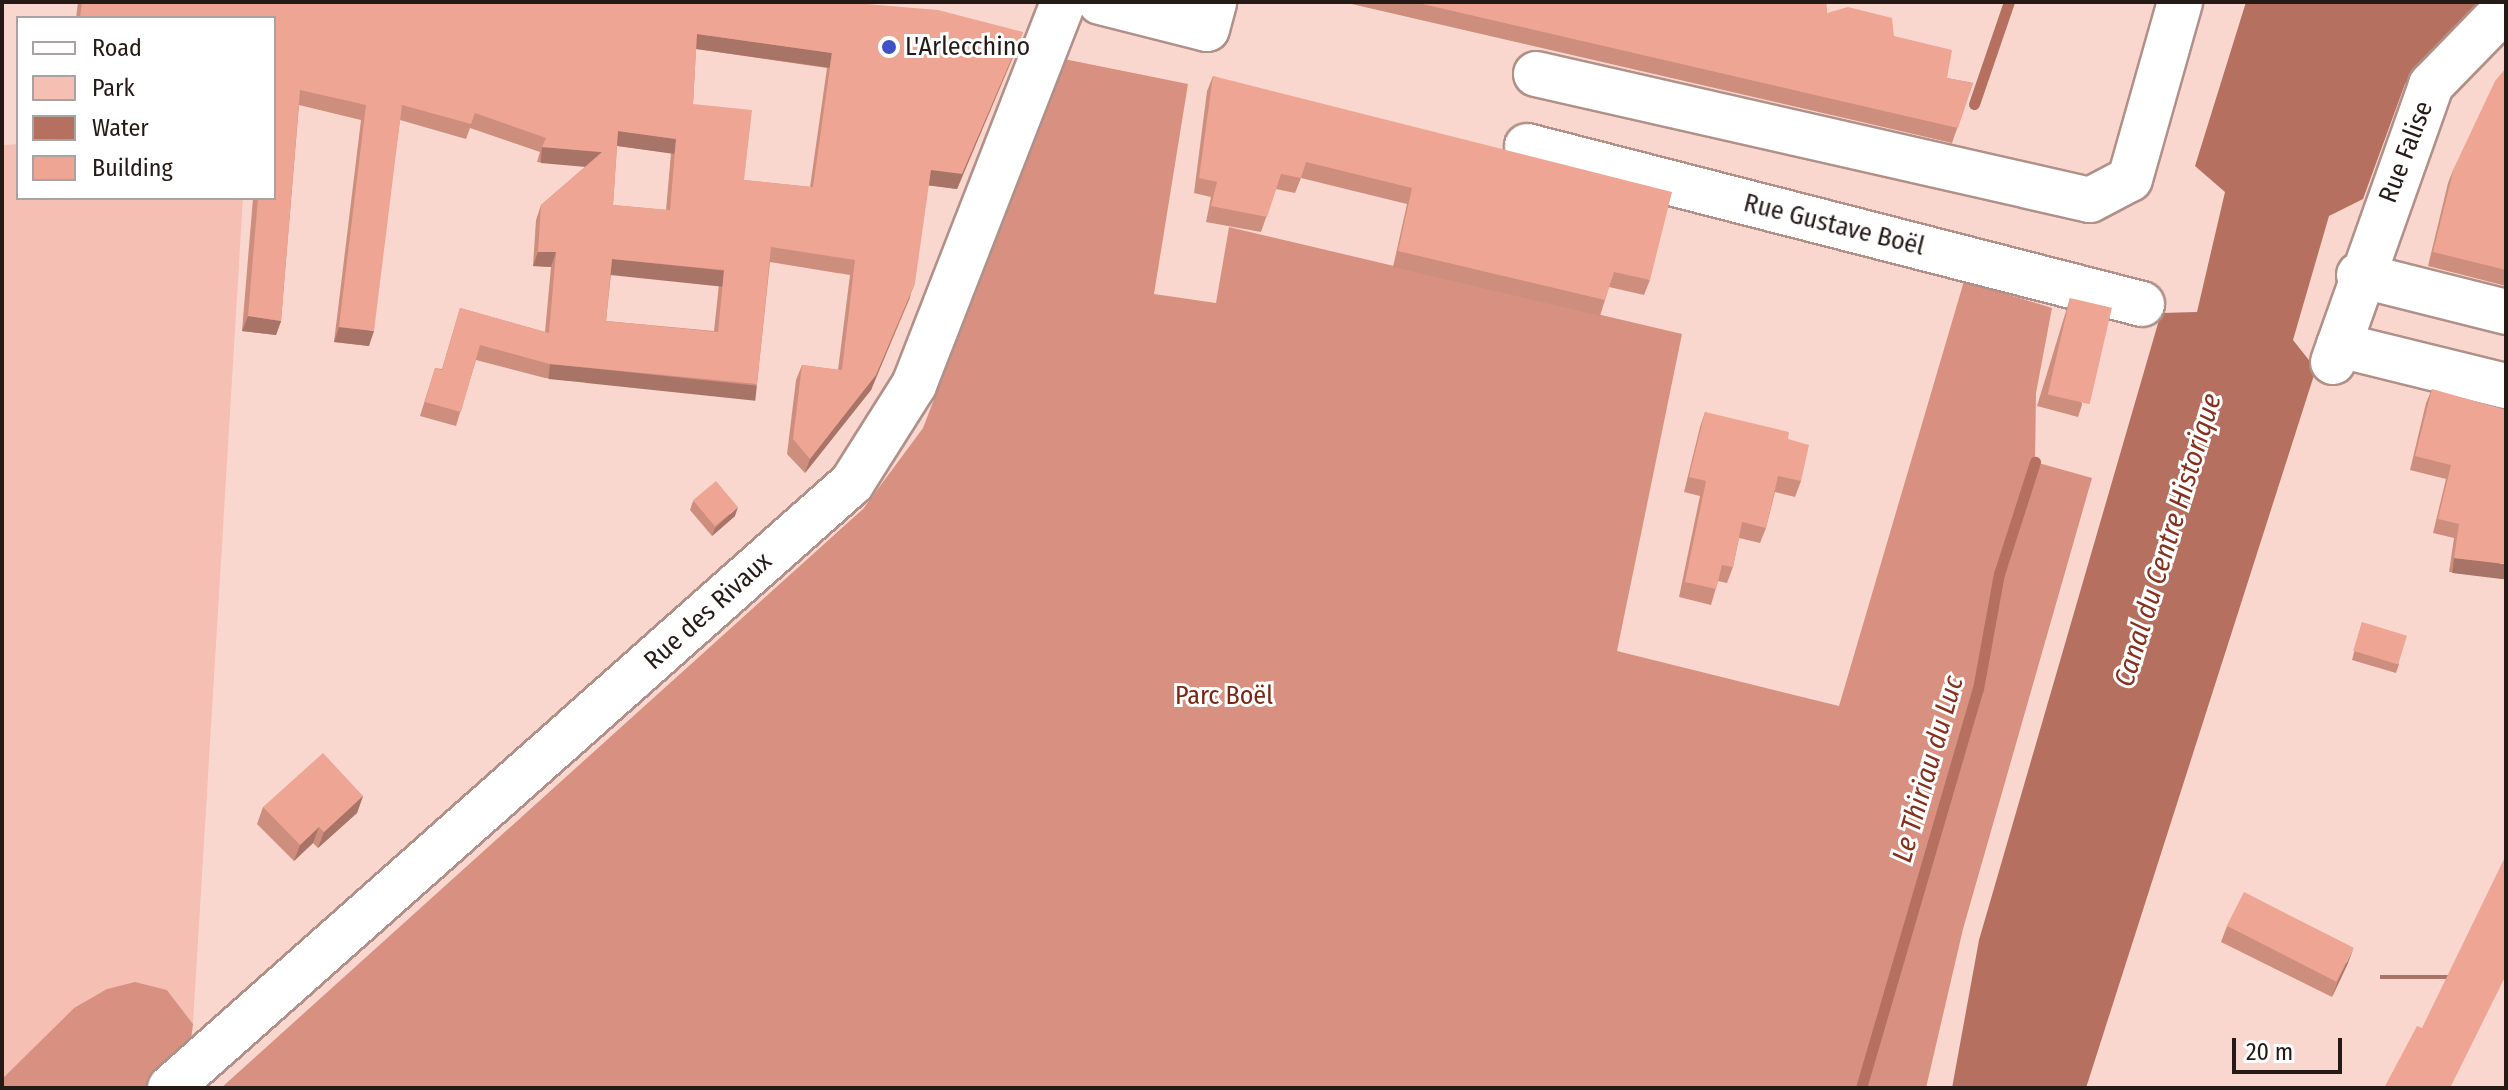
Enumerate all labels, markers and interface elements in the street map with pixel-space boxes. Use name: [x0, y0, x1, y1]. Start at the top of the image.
legend: [16, 16, 276, 200]
place label: L'Arlecchino: [905, 31, 1030, 63]
text: Road: [92, 34, 142, 62]
marker: L'Arlecchino: [880, 38, 898, 56]
text: Park: [92, 74, 135, 102]
street label: Rue Falise: [2372, 97, 2440, 207]
text: Water: [92, 114, 149, 142]
text: Building: [92, 154, 173, 182]
street label: Rue Gustave Boël: [1740, 187, 1928, 263]
water label: Canal du Centre Historique: [2107, 390, 2229, 690]
street label: Rue des Rivaux: [638, 546, 778, 676]
water label: Le Thiriau du Luc: [1885, 672, 1971, 866]
park label: Parc Boël: [1175, 680, 1273, 712]
scale bar: [2236, 1022, 2346, 1072]
text: 20 m: [2246, 1038, 2293, 1066]

